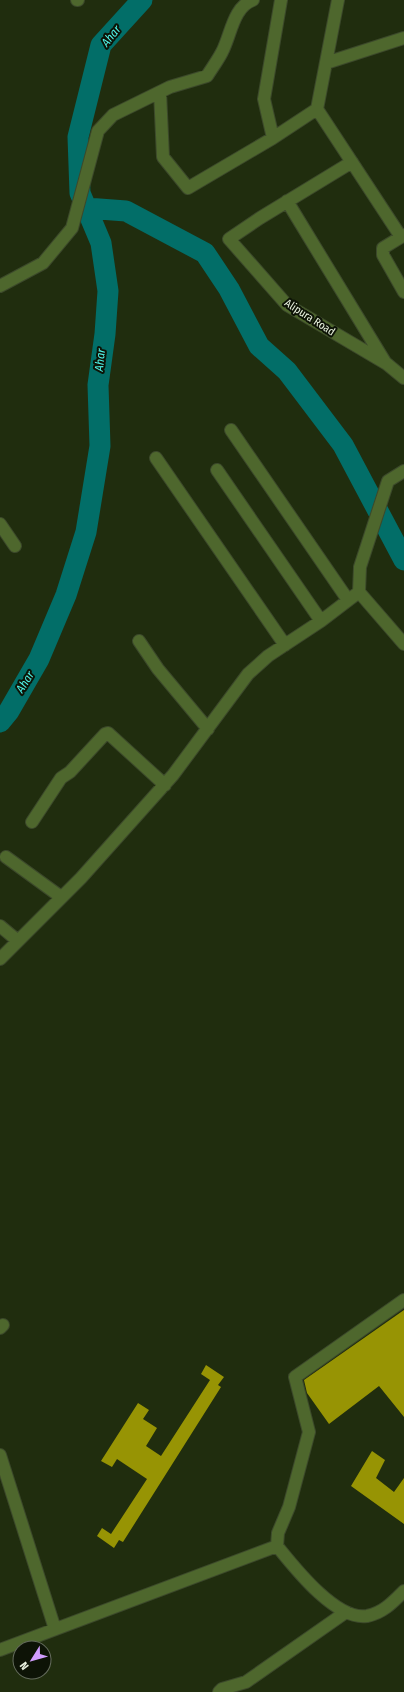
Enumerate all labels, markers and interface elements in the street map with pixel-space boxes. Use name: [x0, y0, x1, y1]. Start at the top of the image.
water label: Ahar: [98, 22, 124, 50]
street label: Alipura Road: [282, 296, 337, 338]
water label: Ahar: [92, 347, 108, 373]
water label: Ahar: [12, 668, 37, 696]
north arrow: [12, 1640, 52, 1680]
text: N: [17, 1659, 32, 1672]

